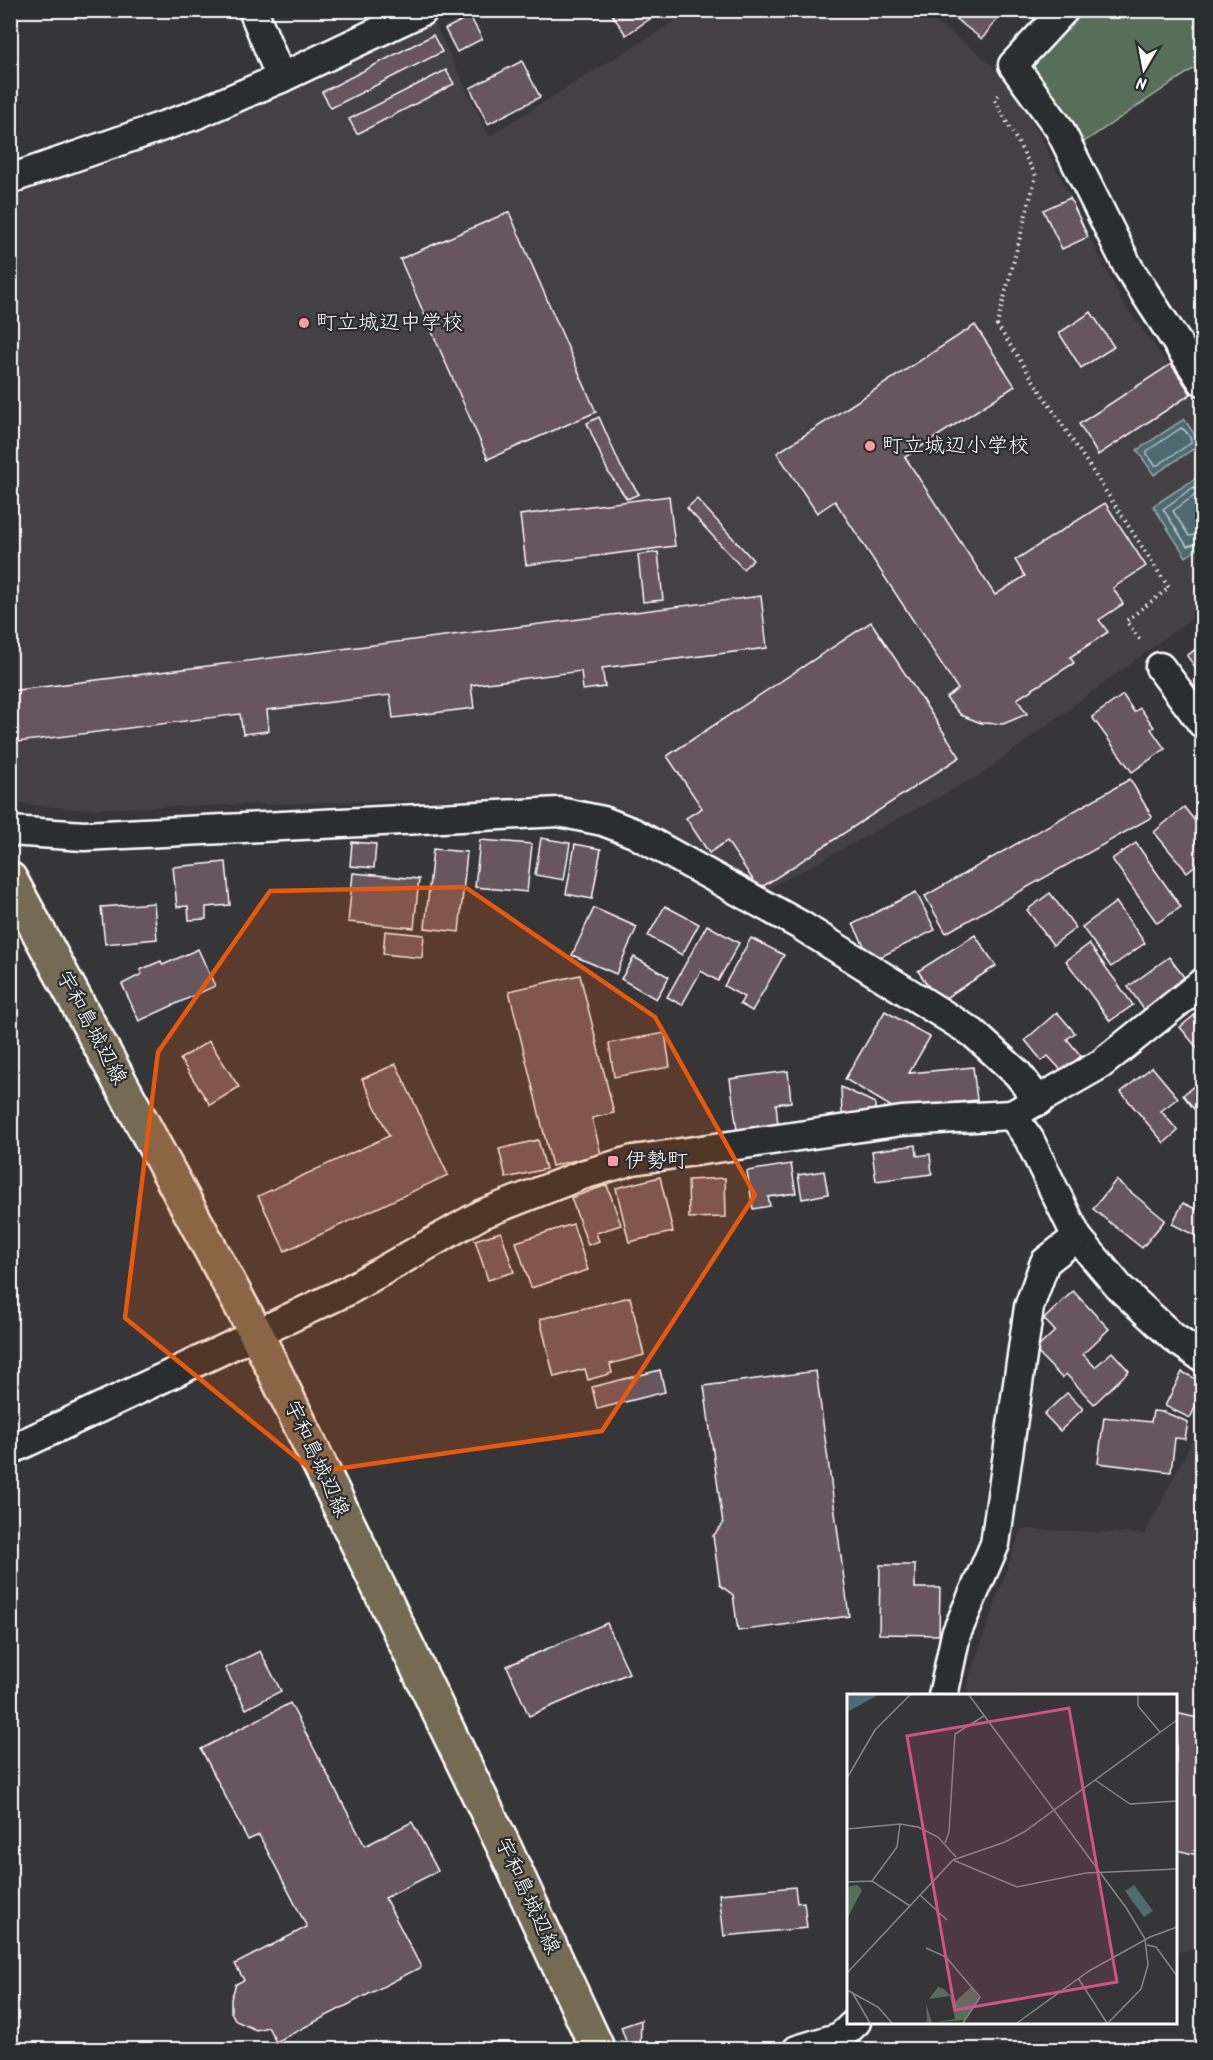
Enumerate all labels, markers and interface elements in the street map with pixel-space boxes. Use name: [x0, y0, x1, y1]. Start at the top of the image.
north arrow: [1114, 39, 1174, 99]
text: N: [1135, 69, 1149, 95]
place label: 町立城辺中学校: [316, 307, 463, 340]
marker: 町立城辺中学校: [297, 316, 311, 330]
place label: 町立城辺小学校: [882, 430, 1029, 463]
marker: 町立城辺小学校: [863, 439, 877, 453]
street label: 宇和島城辺線: [47, 965, 135, 1091]
place label: 伊勢町: [625, 1145, 688, 1178]
marker: 伊勢町: [606, 1154, 620, 1168]
street label: 宇和島城辺線: [274, 1395, 358, 1523]
inset map: [847, 1694, 1177, 2024]
street label: 宇和島城辺線: [485, 1832, 569, 1960]

